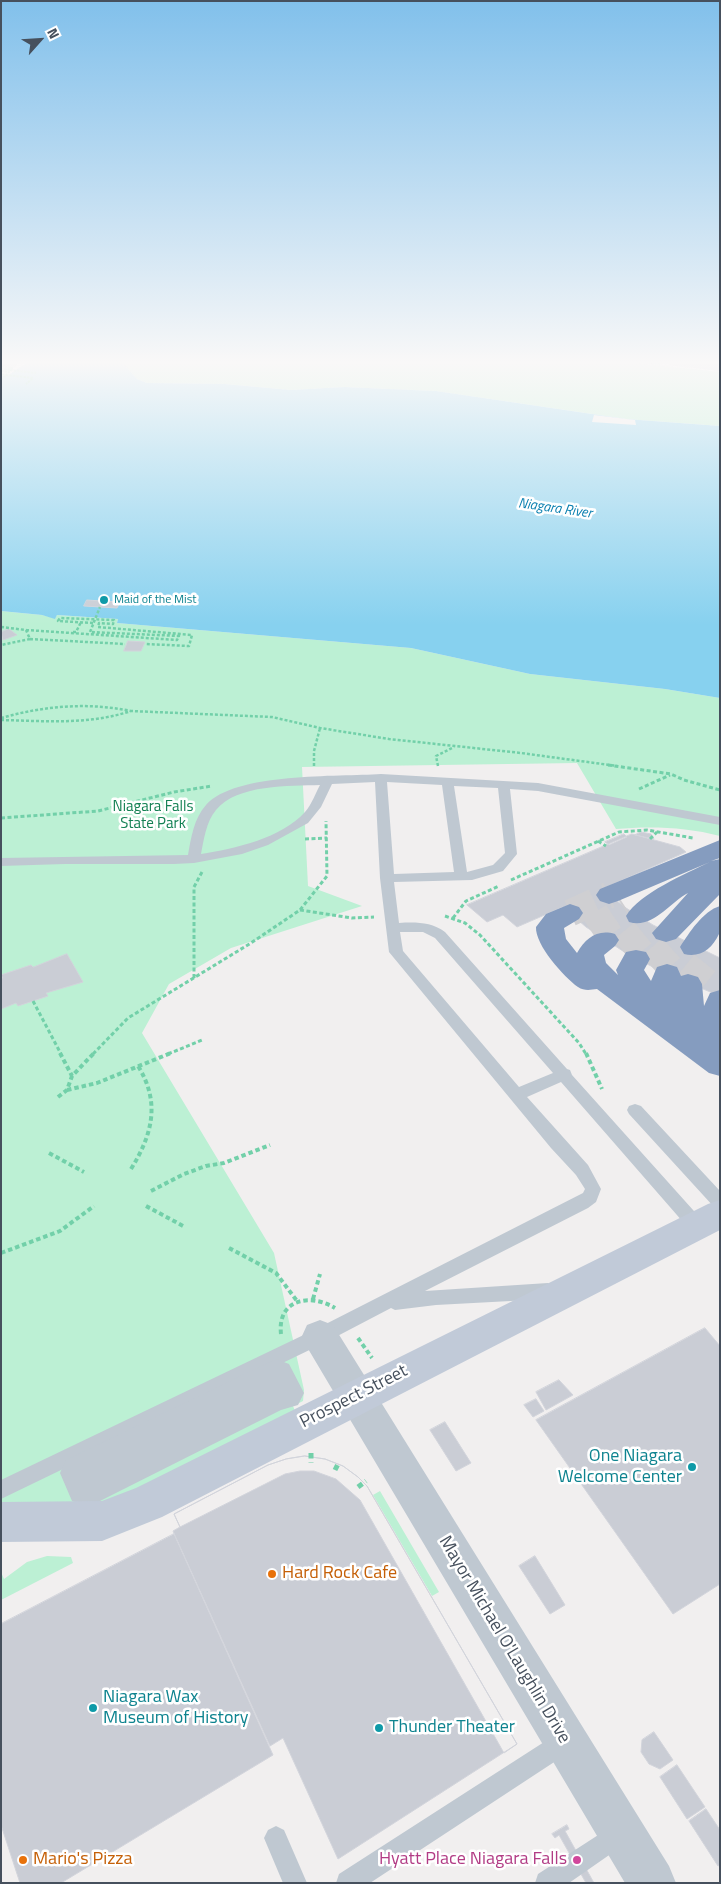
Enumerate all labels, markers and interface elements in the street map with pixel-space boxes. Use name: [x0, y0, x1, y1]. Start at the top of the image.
north arrow: [15, 15, 65, 65]
text: N: [42, 24, 65, 42]
water label: Niagara River: [517, 496, 593, 522]
place label: Maid of the Mist: [114, 593, 197, 607]
marker: Maid of the Mist: [98, 594, 110, 606]
park label: Niagara Falls State Park: [113, 798, 193, 833]
street label: Prospect Street: [297, 1361, 411, 1433]
place label: One Niagara Welcome Center: [558, 1446, 682, 1488]
marker: One Niagara Welcome Center: [686, 1461, 698, 1473]
street label: Mayor Michael O'Laughlin Drive: [433, 1532, 575, 1748]
place label: Hard Rock Cafe: [282, 1563, 397, 1585]
marker: Hard Rock Cafe: [266, 1568, 278, 1580]
place label: Niagara Wax Museum of History: [103, 1687, 248, 1730]
marker: Niagara Wax Museum of History: [87, 1702, 99, 1714]
place label: Thunder Theater: [389, 1717, 515, 1739]
marker: Thunder Theater: [373, 1722, 385, 1734]
place label: Mario's Pizza: [33, 1849, 133, 1871]
place label: Hyatt Place Niagara Falls: [379, 1849, 567, 1871]
marker: Mario's Pizza: [17, 1854, 29, 1866]
marker: Hyatt Place Niagara Falls: [571, 1854, 583, 1866]

